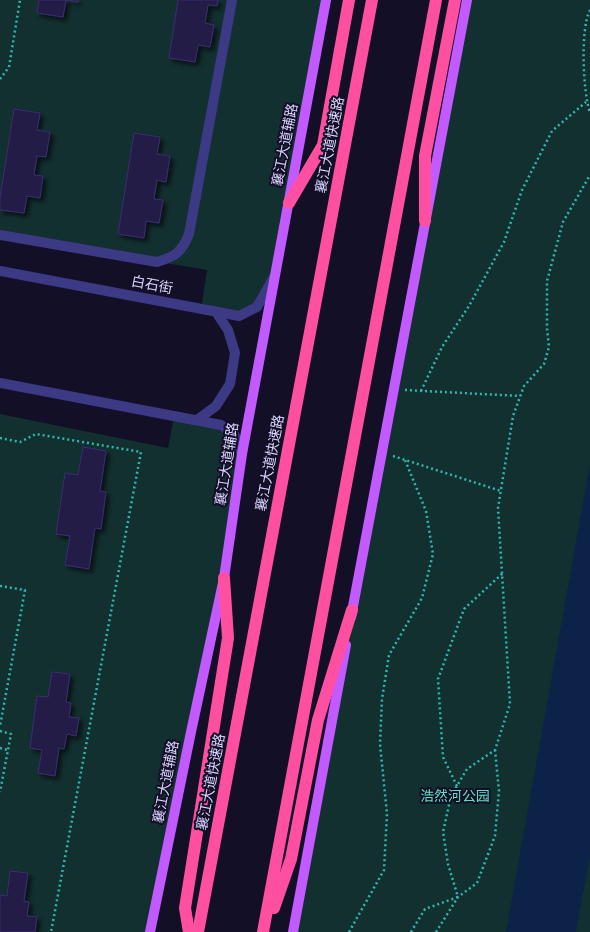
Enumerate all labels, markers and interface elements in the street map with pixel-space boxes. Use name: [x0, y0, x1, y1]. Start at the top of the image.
street label: 襄江大道快速路: [312, 95, 348, 195]
street label: 襄江大道辅路: [269, 102, 301, 188]
street label: 白石街: [130, 273, 174, 297]
street label: 襄江大道快速路: [252, 413, 288, 513]
street label: 襄江大道辅路: [212, 421, 242, 507]
street label: 襄江大道快速路: [193, 732, 229, 832]
street label: 襄江大道辅路: [150, 739, 182, 825]
park label: 浩然河公园: [420, 788, 490, 805]

